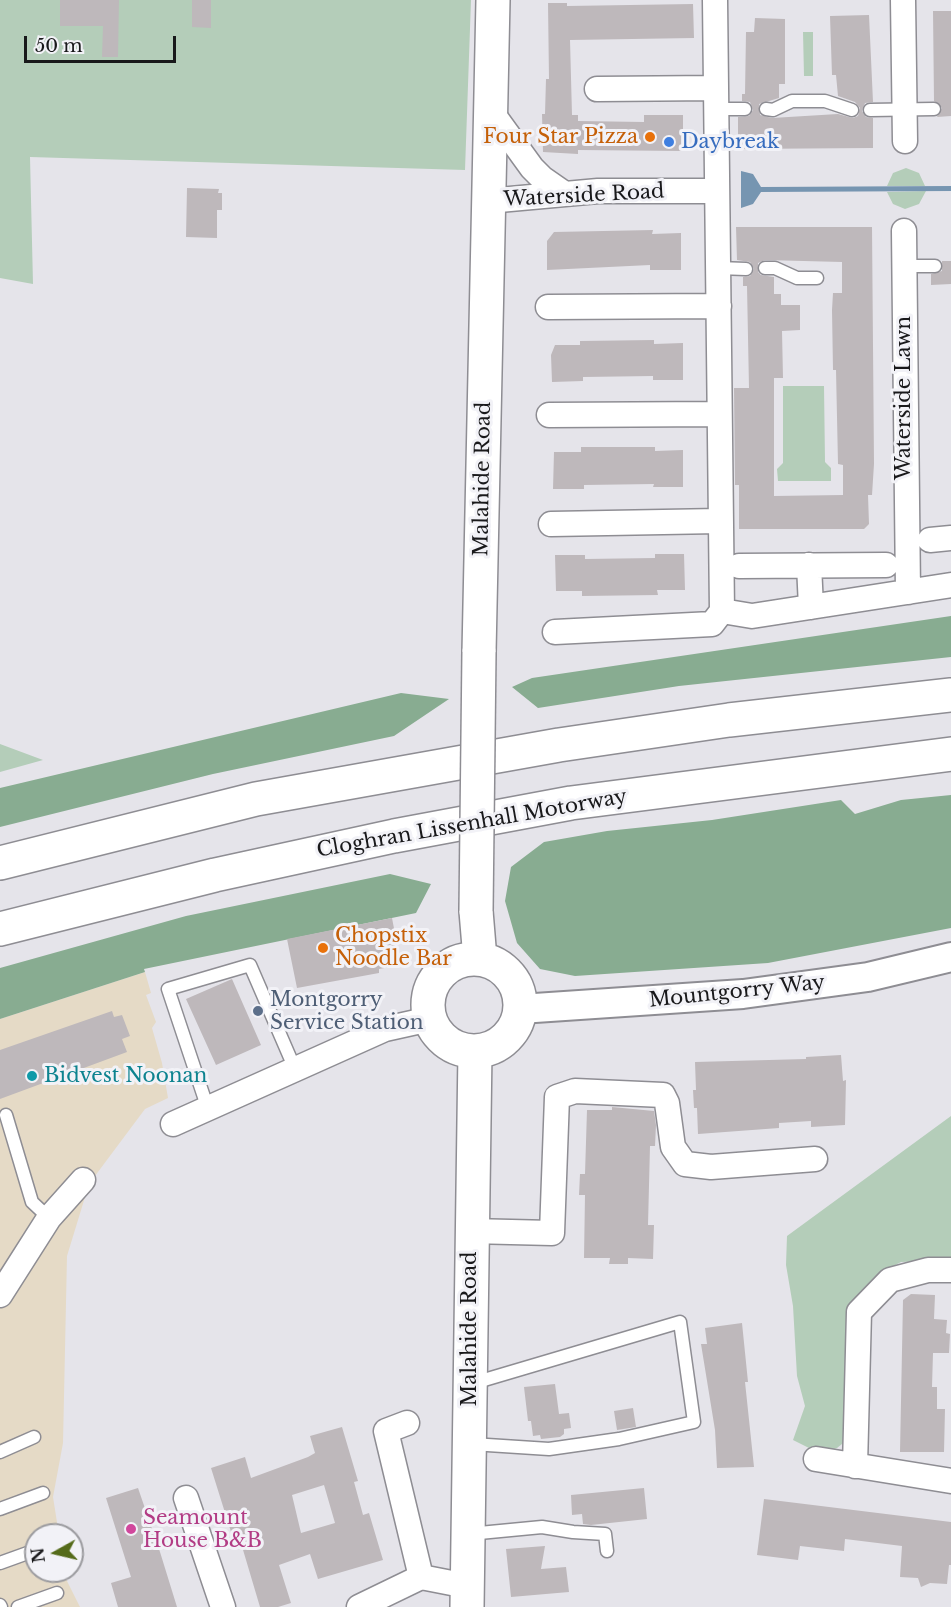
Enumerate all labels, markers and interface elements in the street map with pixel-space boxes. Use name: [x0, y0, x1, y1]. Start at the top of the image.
scale bar: [27, 24, 178, 62]
text: 50 m: [35, 35, 83, 57]
place label: Four Star Pizza: [483, 125, 638, 149]
marker: Four Star Pizza: [643, 130, 657, 144]
place label: Daybreak: [681, 130, 779, 154]
marker: Daybreak: [662, 135, 676, 149]
street label: Waterside Road: [503, 180, 665, 212]
street label: Waterside Lawn: [892, 316, 916, 480]
street label: Malahide Road: [470, 401, 496, 557]
street label: Cloghran Lissenhall Motorway: [315, 785, 629, 863]
place label: Chopstix Noodle Bar: [335, 924, 452, 971]
marker: Chopstix Noodle Bar: [316, 941, 330, 955]
street label: Mountgorry Way: [648, 971, 826, 1013]
place label: Montgorry Service Station: [270, 988, 424, 1035]
marker: Montgorry Service Station: [251, 1004, 265, 1018]
place label: Bidvest Noonan: [44, 1064, 207, 1088]
marker: Bidvest Noonan: [25, 1069, 39, 1083]
street label: Malahide Road: [458, 1252, 482, 1406]
place label: Seamount House B&B: [143, 1506, 262, 1553]
marker: Seamount House B&B: [124, 1522, 138, 1536]
north arrow: [24, 1523, 84, 1583]
text: N: [27, 1546, 49, 1564]

